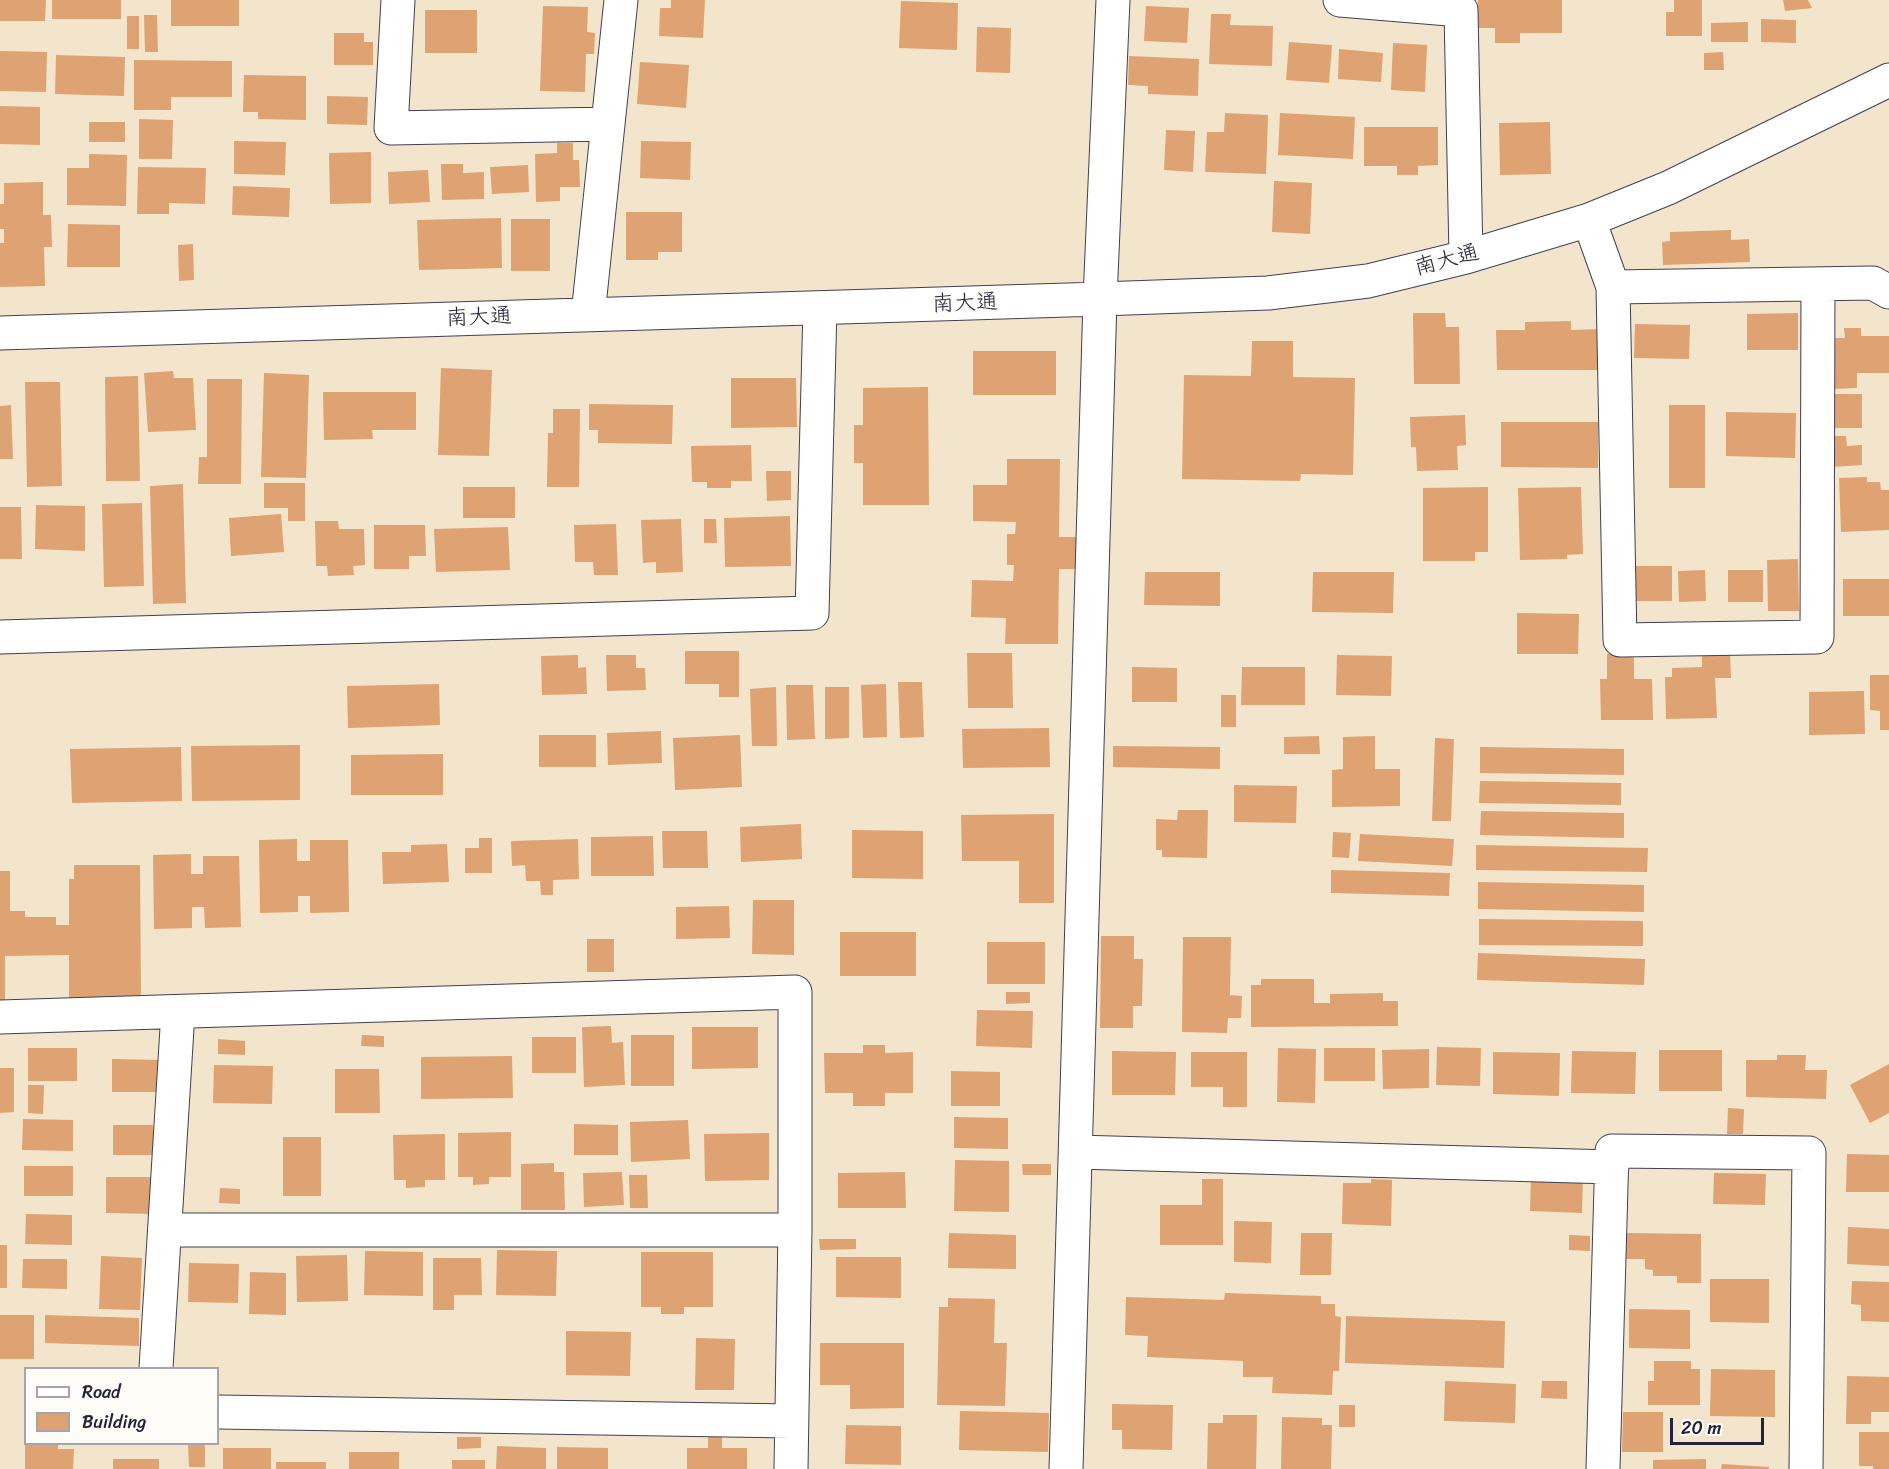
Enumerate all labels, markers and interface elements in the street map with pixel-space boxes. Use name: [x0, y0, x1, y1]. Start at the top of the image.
street label: 南大通: [1412, 240, 1482, 282]
street label: 南大通: [932, 290, 998, 318]
street label: 南大通: [446, 304, 512, 332]
legend: [24, 1367, 219, 1445]
text: Road: [82, 1376, 121, 1408]
text: Building: [82, 1406, 146, 1438]
scale bar: [1673, 1406, 1768, 1444]
text: 20 m: [1681, 1412, 1721, 1444]

